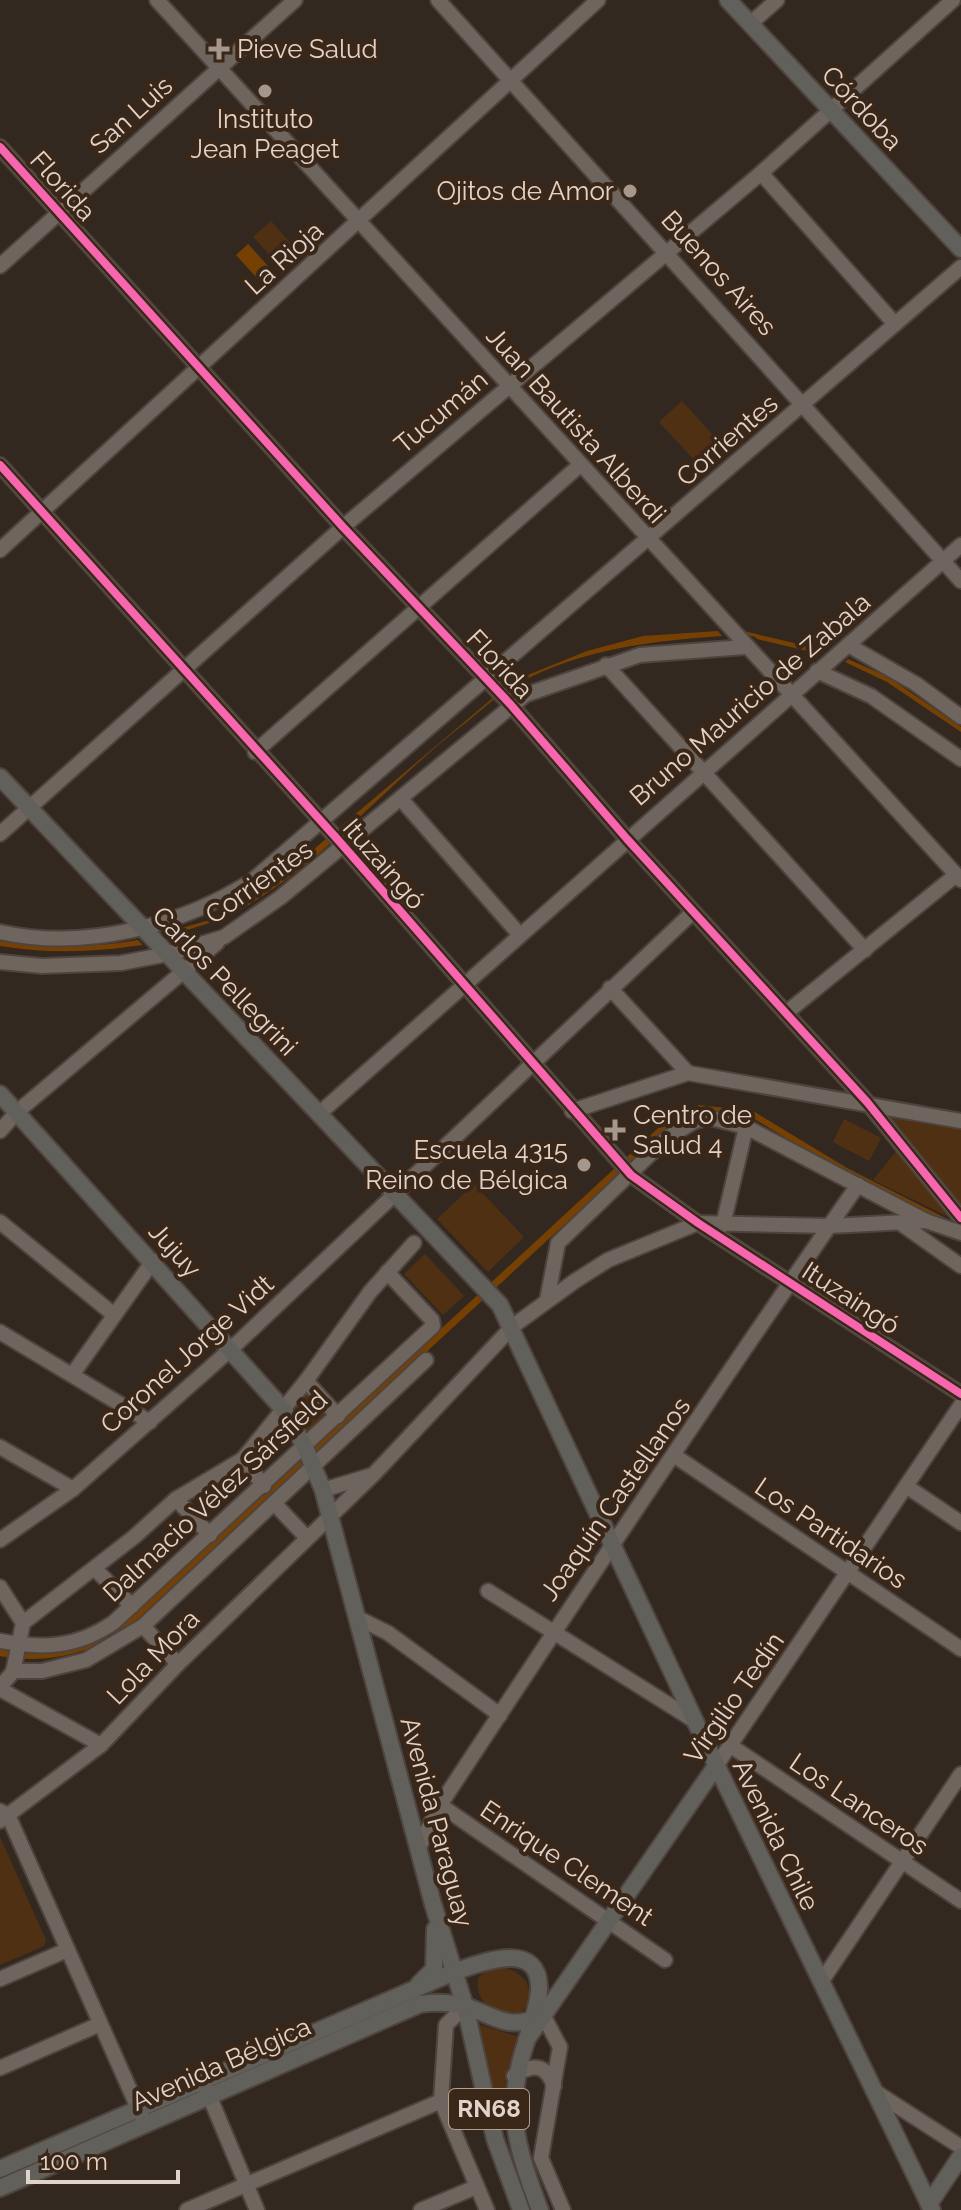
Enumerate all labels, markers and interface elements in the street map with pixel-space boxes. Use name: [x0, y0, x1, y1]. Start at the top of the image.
place label: Pieve Salud: [237, 34, 378, 64]
marker: Pieve Salud: [208, 38, 230, 60]
street label: Córdoba: [816, 60, 908, 156]
street label: San Luis: [84, 70, 178, 160]
marker: Instituto Jean Peaget: [256, 82, 274, 100]
place label: Instituto Jean Peaget: [191, 104, 340, 164]
street label: Florida: [24, 145, 102, 227]
place label: Ojitos de Amor: [436, 176, 614, 206]
marker: Ojitos de Amor: [621, 182, 639, 200]
street label: Buenos Aires: [655, 205, 783, 341]
street label: La Rioja: [239, 215, 329, 301]
street label: Juan Bautista Alberdi: [480, 321, 672, 529]
street label: Tucumán: [388, 364, 494, 460]
street label: Corrientes: [670, 388, 784, 492]
street label: Bruno Mauricio de Zabala: [624, 587, 876, 811]
street label: Florida: [461, 623, 539, 705]
street label: Ituzaingó: [337, 813, 431, 915]
street label: Corrientes: [200, 834, 318, 930]
street label: Carlos Pellegrini: [146, 900, 304, 1062]
place label: Centro de Salud 4: [633, 1100, 752, 1160]
marker: Centro de Salud 4: [604, 1119, 626, 1141]
place label: Escuela 4315 Reino de Bélgica: [365, 1135, 568, 1195]
marker: Escuela 4315 Reino de Bélgica: [575, 1156, 593, 1174]
street label: Jujuy: [143, 1216, 207, 1284]
street label: Ituzaingó: [797, 1256, 905, 1340]
street label: Coronel Jorge Vidt: [95, 1268, 280, 1439]
street label: Dalmacio Vélez Sársfield: [97, 1384, 333, 1608]
street label: Joaquín Castellanos: [534, 1392, 696, 1606]
street label: Los Partidarios: [749, 1471, 913, 1595]
street label: Lola Mora: [101, 1604, 205, 1710]
street label: Virgilio Tedín: [678, 1627, 790, 1769]
street label: Avenida Paraguay: [395, 1714, 479, 1930]
street label: Los Lanceros: [784, 1747, 934, 1861]
street label: Avenida Chile: [727, 1755, 825, 1915]
street label: Enrique Clement: [475, 1794, 659, 1932]
street label: Avenida Bélgica: [127, 2011, 315, 2117]
road number: RN68: [449, 2089, 529, 2129]
scale bar: [28, 2134, 178, 2184]
text: 100 m: [40, 2147, 108, 2176]

